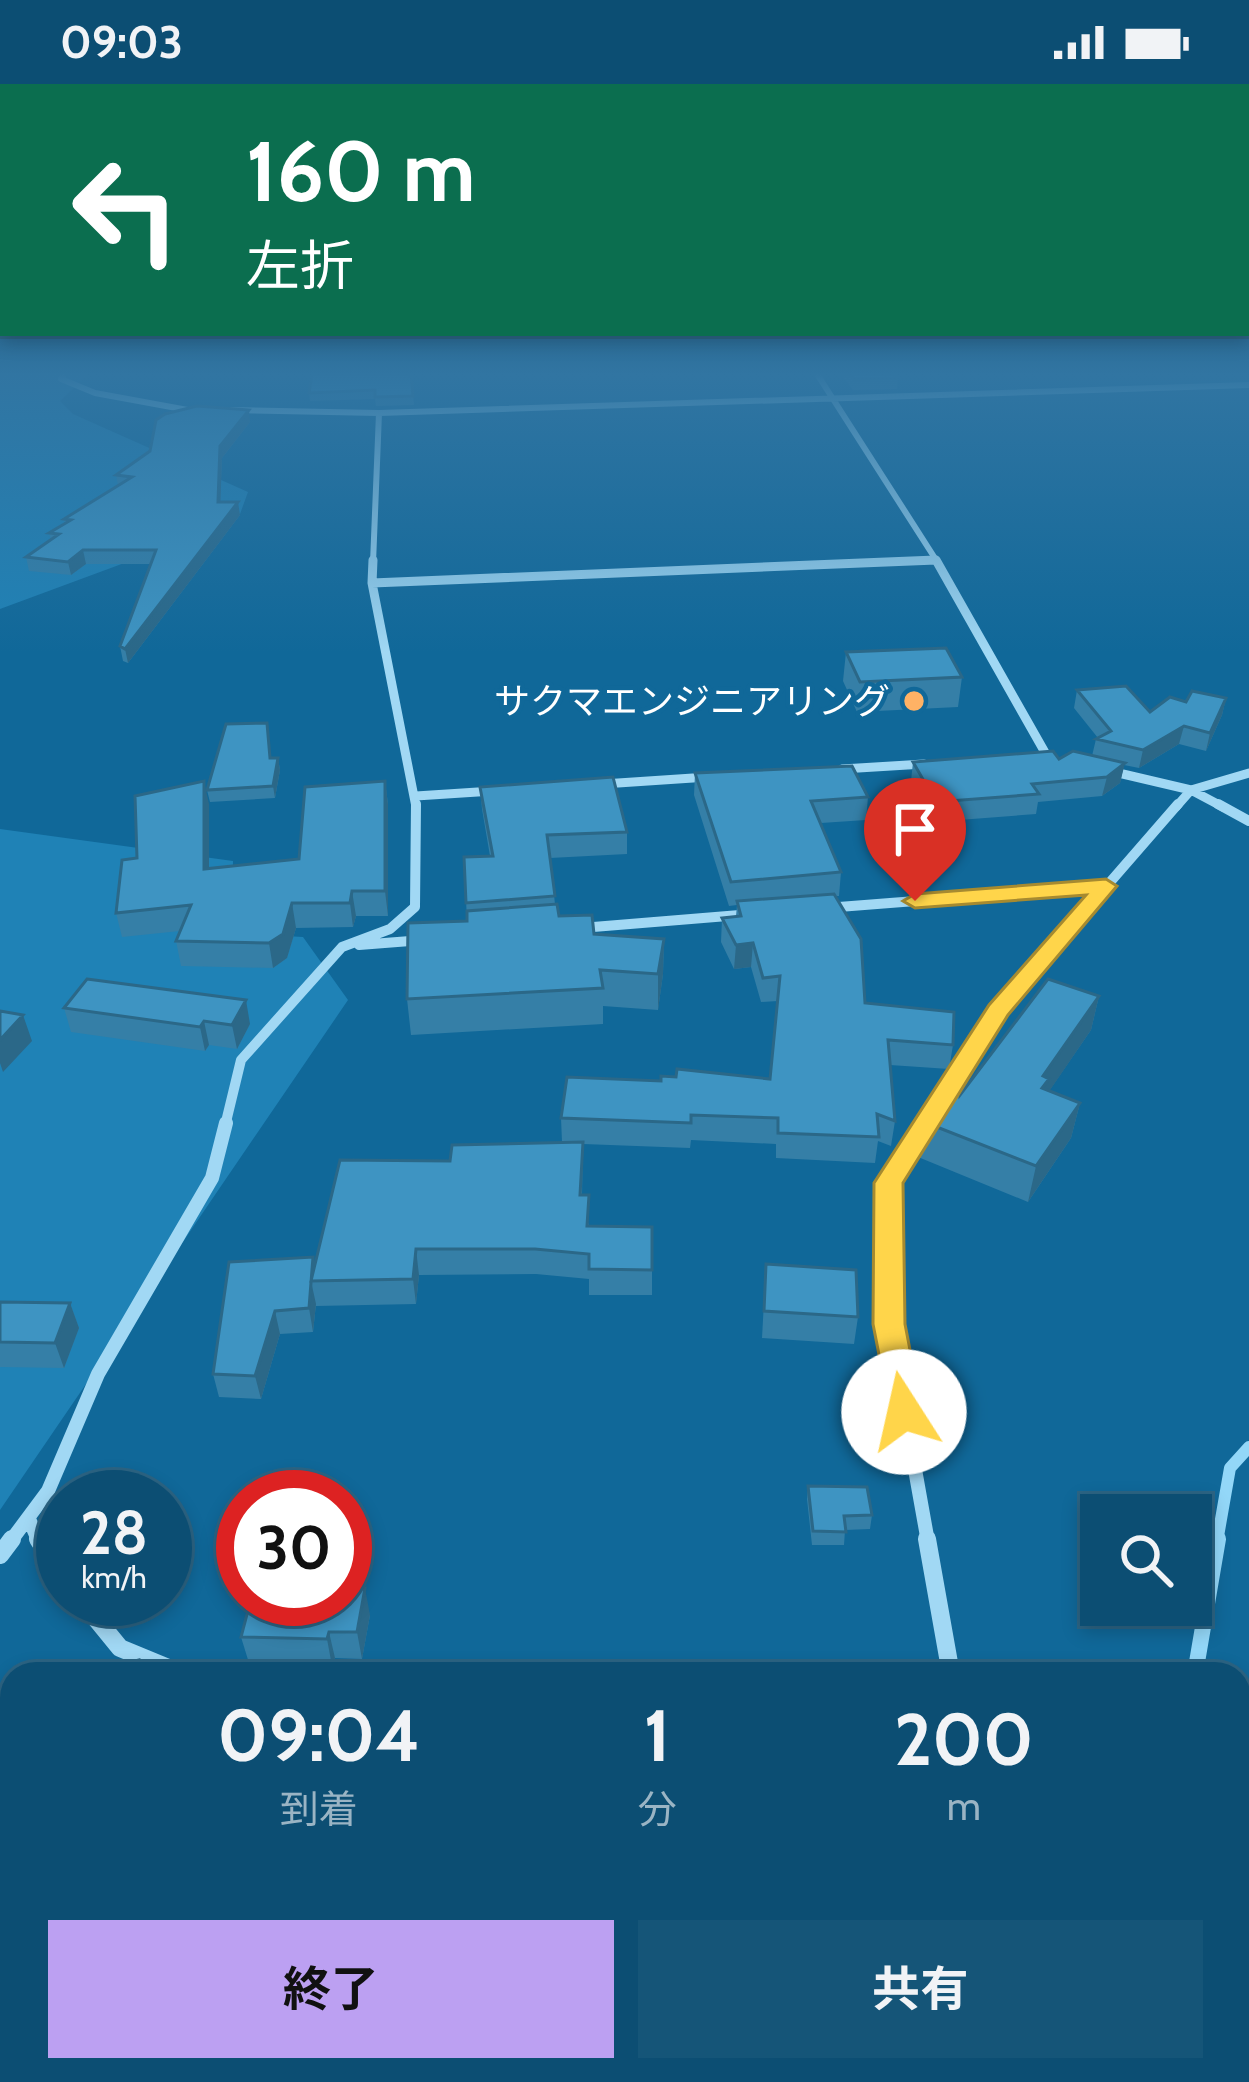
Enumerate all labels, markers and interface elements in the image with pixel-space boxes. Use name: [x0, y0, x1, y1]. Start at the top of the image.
text: 09:03: [60, 15, 183, 69]
text: 160 m: [246, 120, 475, 222]
icon: left: [48, 132, 204, 288]
text: 左折: [246, 233, 354, 299]
place label: サクマエンジニアリング: [494, 679, 890, 723]
marker: サクマエンジニアリング: [901, 688, 927, 714]
pin: [864, 778, 966, 901]
icon: arrive: [882, 796, 948, 862]
position arrow: [841, 1349, 967, 1475]
speed limit sign: 30: [216, 1470, 372, 1626]
map controls: [1080, 1494, 1212, 1626]
button: search: [1080, 1494, 1212, 1626]
text: 28: [80, 1496, 148, 1569]
text: km/h: [81, 1559, 147, 1596]
text: 09:04: [217, 1692, 420, 1779]
text: 1: [644, 1692, 670, 1779]
text: 200: [894, 1696, 1034, 1783]
text: m: [947, 1782, 981, 1830]
text: 到着: [280, 1785, 358, 1833]
text: 分: [638, 1785, 677, 1833]
button: 終了: [48, 1920, 614, 2058]
button: 共有: [638, 1920, 1203, 2058]

